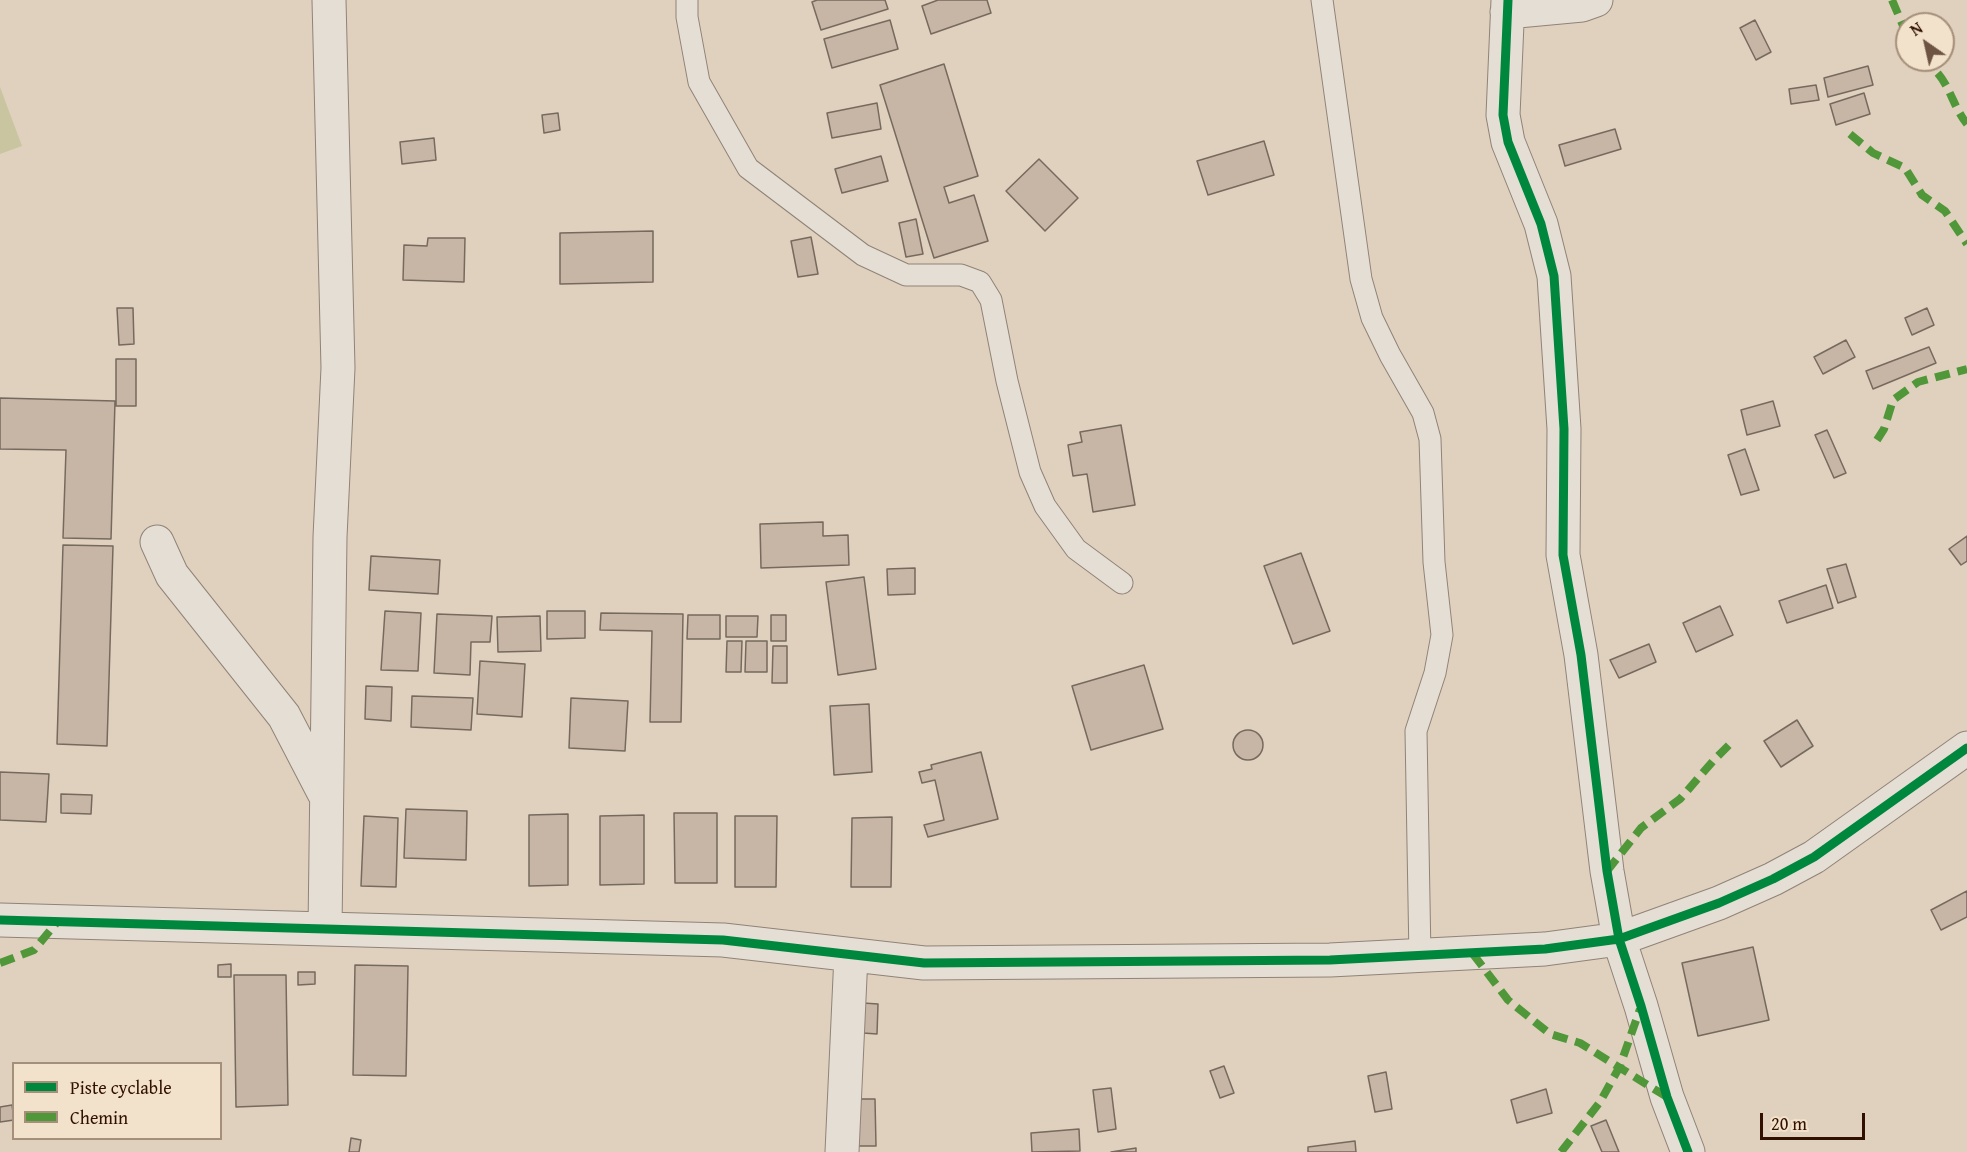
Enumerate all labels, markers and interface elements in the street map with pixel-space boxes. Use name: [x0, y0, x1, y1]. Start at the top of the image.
north arrow: [1895, 12, 1955, 72]
text: N: [1905, 16, 1927, 42]
legend: [12, 1062, 222, 1140]
text: Piste cyclable: [70, 1074, 172, 1101]
scale bar: [1763, 1101, 1868, 1139]
text: Chemin: [70, 1104, 128, 1131]
text: 20 m: [1771, 1110, 1807, 1137]

